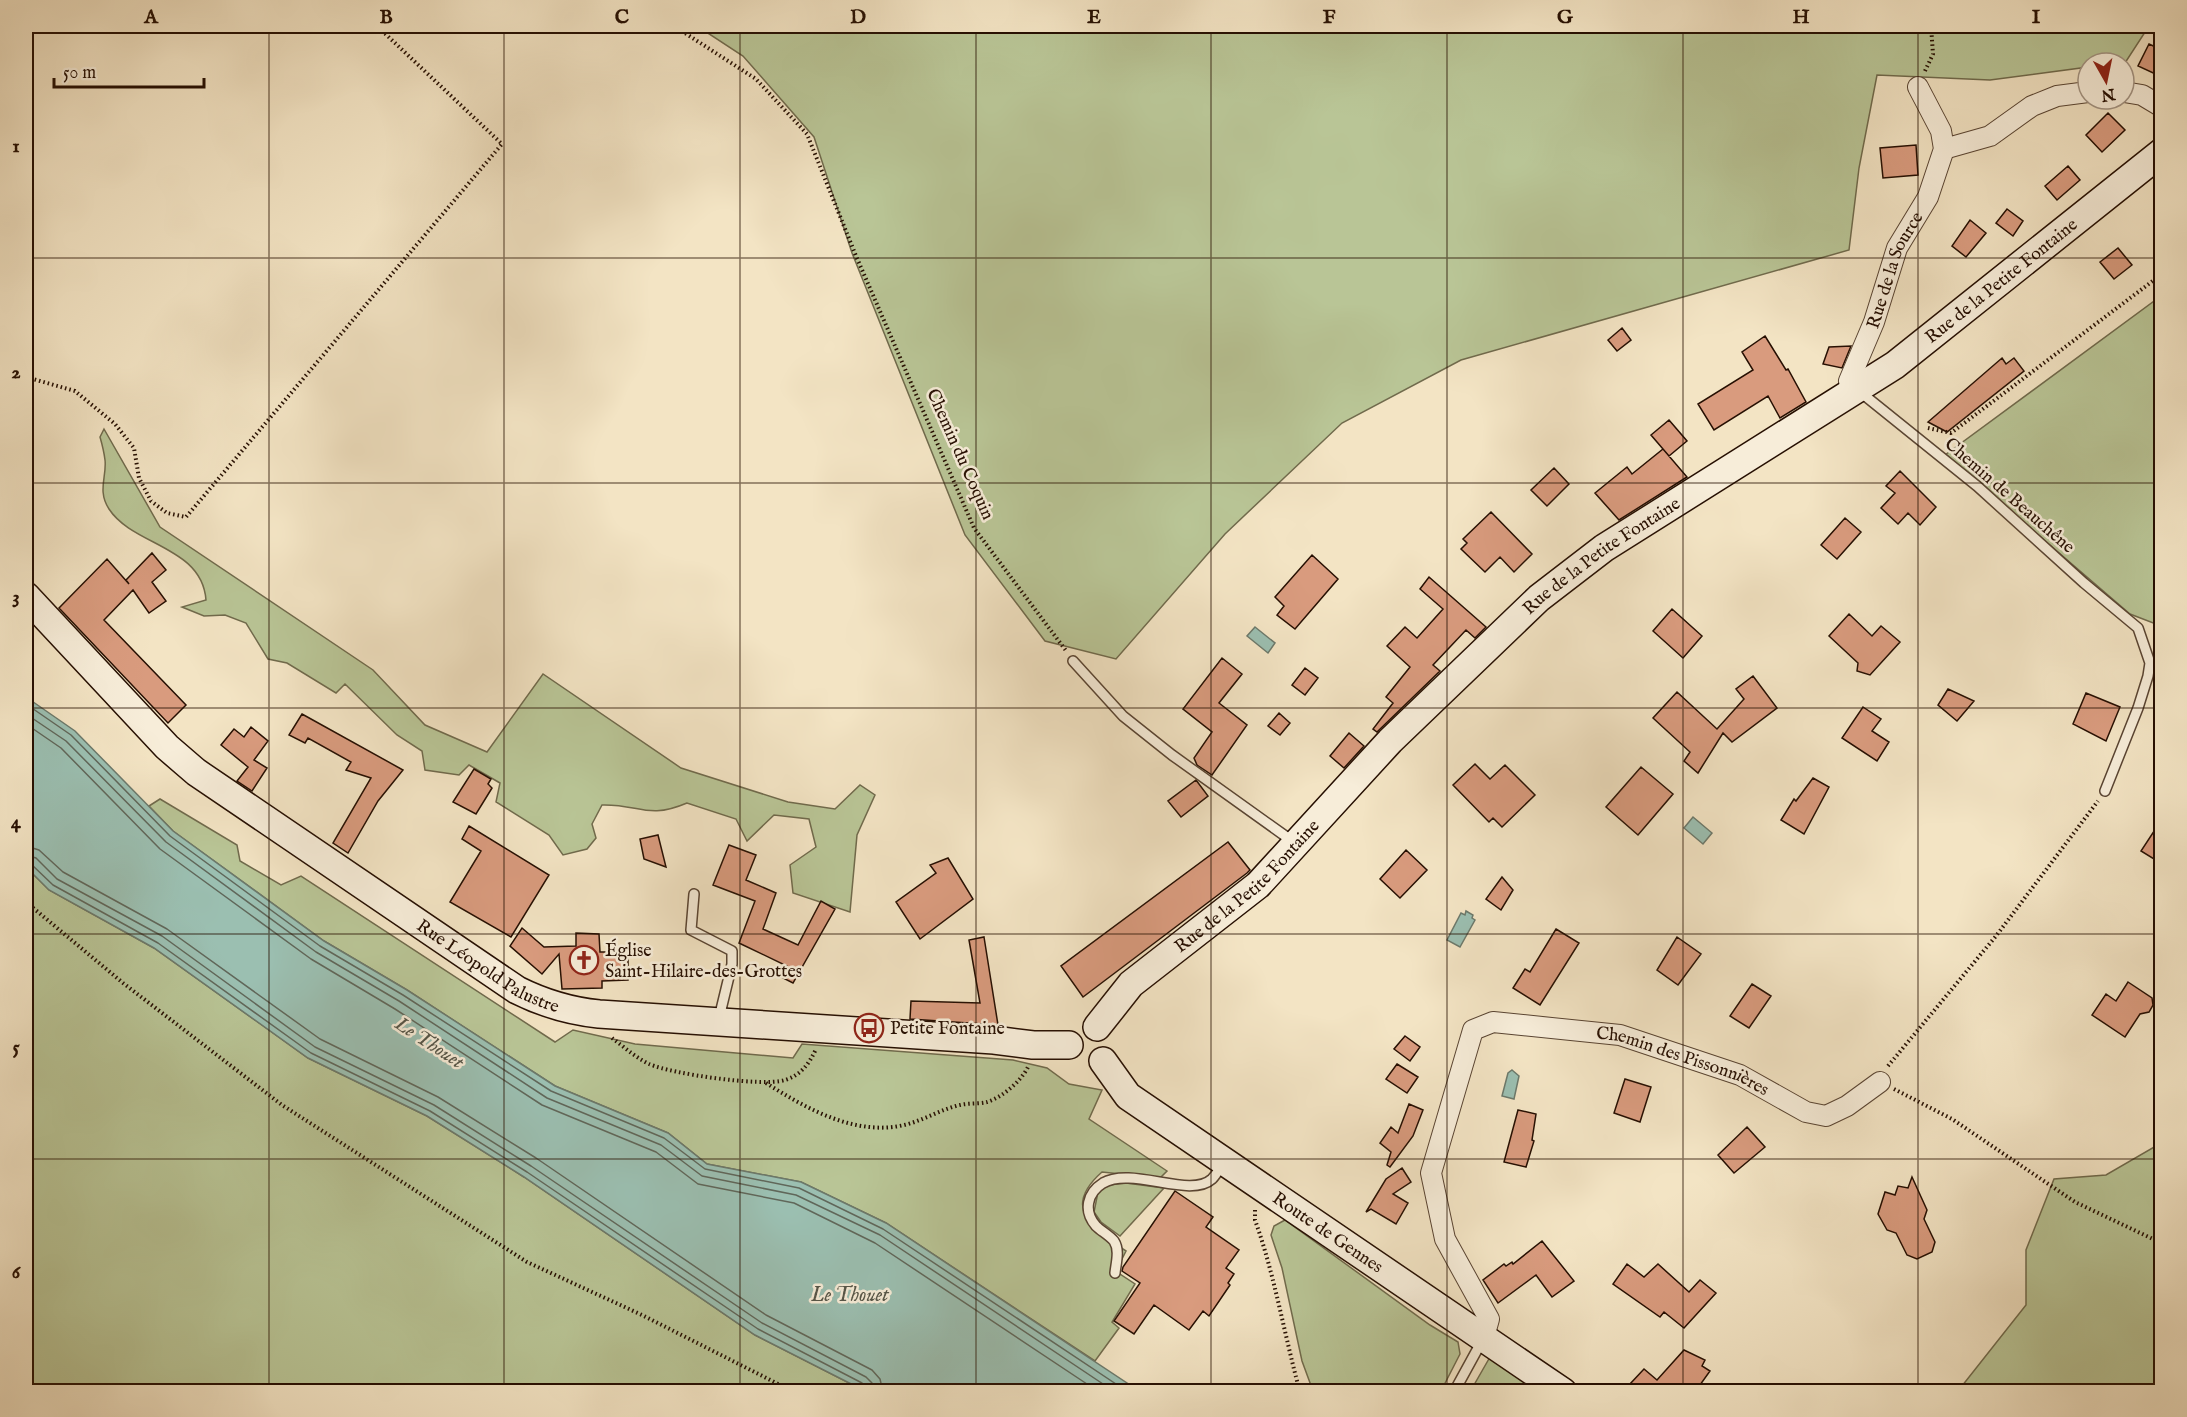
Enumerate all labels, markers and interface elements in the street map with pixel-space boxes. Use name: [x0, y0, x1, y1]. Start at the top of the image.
text: A: [143, 5, 159, 30]
text: B: [379, 5, 393, 30]
text: C: [615, 5, 629, 30]
text: D: [850, 5, 866, 30]
text: E: [1087, 5, 1101, 30]
text: F: [1323, 5, 1336, 30]
text: G: [1557, 5, 1574, 30]
text: H: [1792, 5, 1810, 30]
text: I: [2032, 5, 2041, 30]
scale bar: [54, 51, 204, 89]
north arrow: [2076, 51, 2136, 111]
text: 50 m: [63, 62, 96, 85]
text: N: [2099, 83, 2117, 105]
text: 1: [12, 134, 20, 159]
street label: Rue de la Source: [1863, 208, 1929, 332]
street label: Rue de la Petite Fontaine: [1921, 214, 2083, 349]
text: 2: [11, 360, 21, 385]
street label: Chemin du Coquin: [920, 386, 999, 524]
street label: Chemin de Beauchêne: [1939, 433, 2079, 559]
street label: Rue de la Petite Fontaine: [1518, 493, 1685, 621]
text: 3: [12, 585, 20, 610]
text: 4: [11, 810, 22, 835]
street label: Rue de la Petite Fontaine: [1171, 815, 1325, 959]
street label: Rue Léopold Palustre: [412, 915, 562, 1019]
place label: Église Saint-Hilaire-des-Grottes: [605, 938, 802, 984]
church icon: Église Saint-Hilaire-des-Grottes: [568, 944, 600, 976]
water label: Le Thouet: [389, 1011, 470, 1076]
bus stop icon: Petite Fontaine: [853, 1012, 885, 1044]
place label: Petite Fontaine: [890, 1018, 1005, 1041]
street label: Chemin des Pissonnières: [1595, 1023, 1773, 1102]
text: 5: [12, 1035, 20, 1060]
street label: Route de Gennes: [1267, 1188, 1387, 1279]
text: 6: [12, 1260, 22, 1285]
water label: Le Thouet: [810, 1283, 890, 1308]

